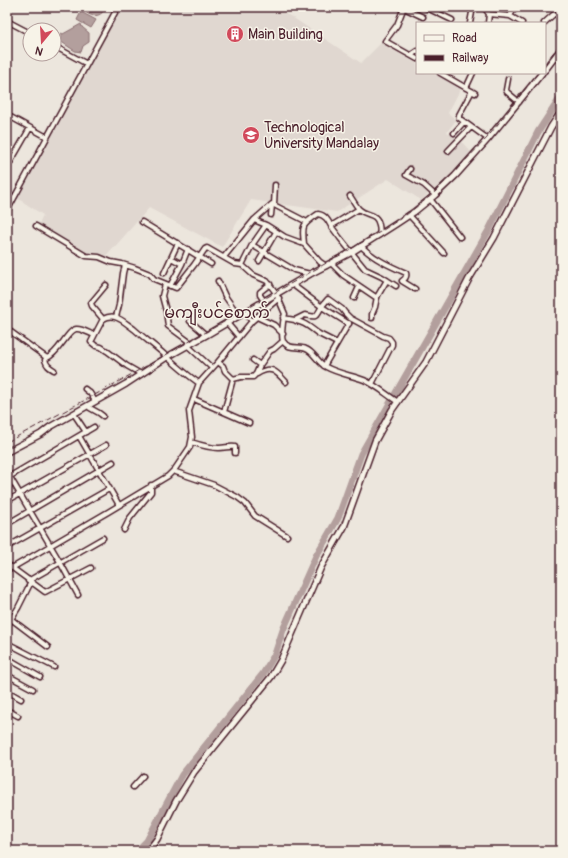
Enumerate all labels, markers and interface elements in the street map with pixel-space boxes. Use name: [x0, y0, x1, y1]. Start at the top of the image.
north arrow: [22, 22, 62, 62]
legend: [416, 22, 546, 74]
building icon: Main Building: [225, 24, 245, 44]
place label: Main Building: [248, 26, 323, 43]
text: Road: [452, 31, 477, 46]
text: N: [33, 44, 45, 58]
text: Railway: [452, 51, 488, 66]
place label: Technological University Mandalay: [264, 119, 379, 152]
school or university icon: Technological University Mandalay: [241, 125, 261, 145]
district label: မကျီးပင်စောက်: [164, 301, 270, 326]

